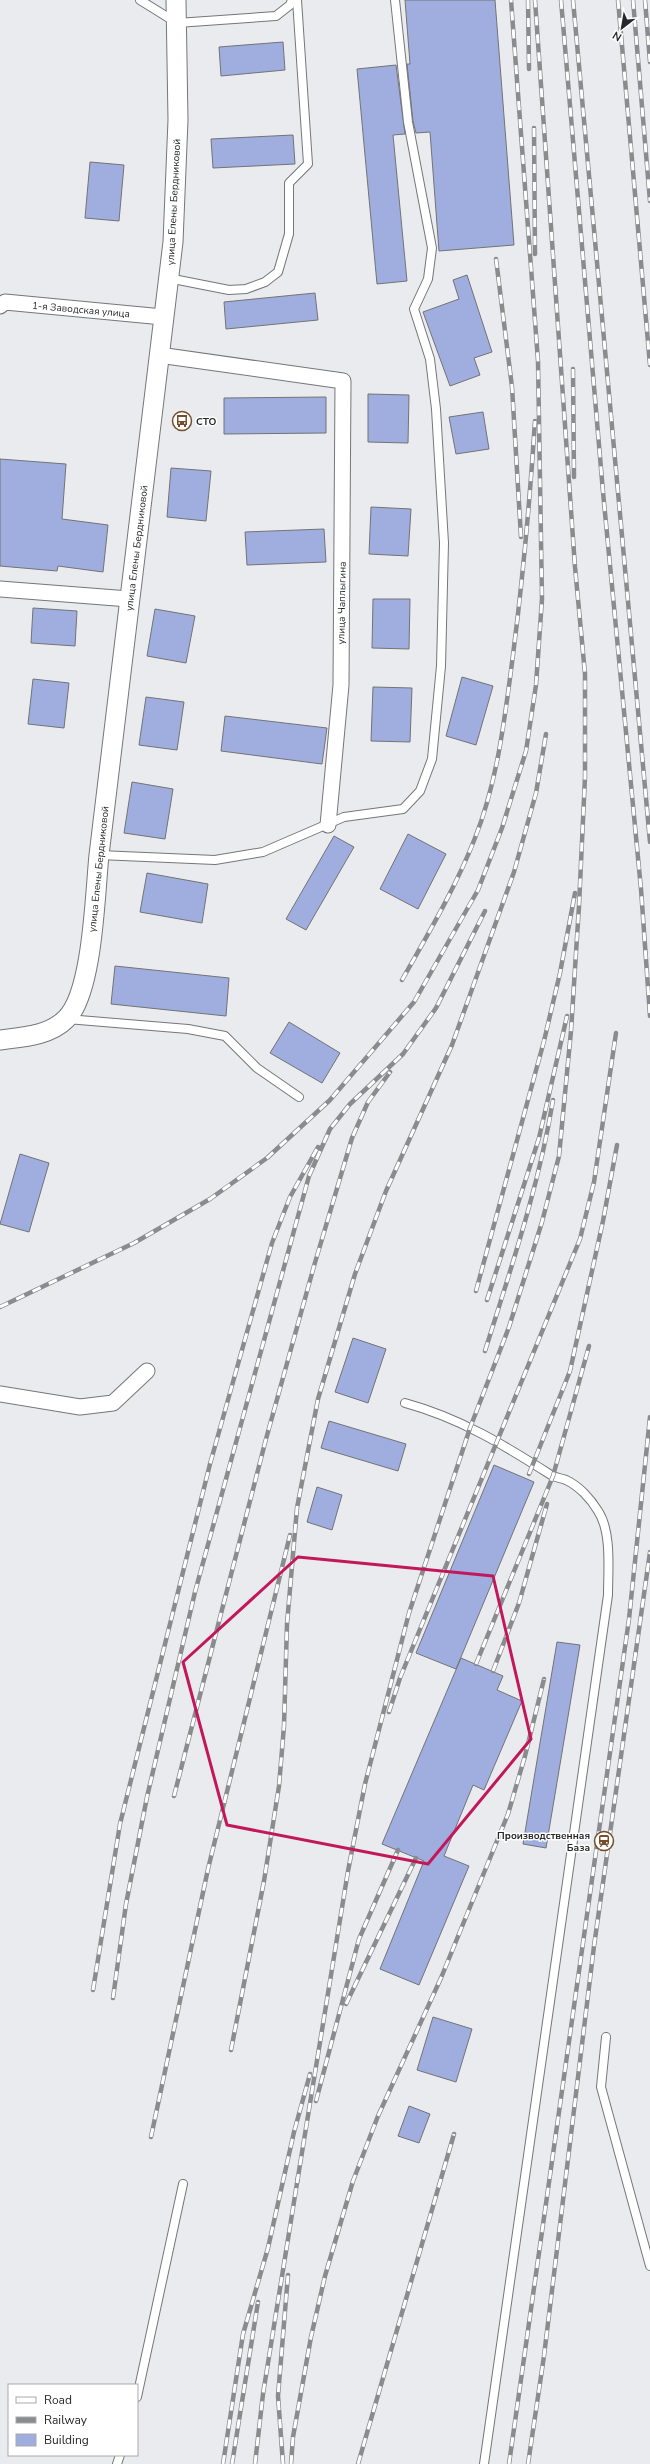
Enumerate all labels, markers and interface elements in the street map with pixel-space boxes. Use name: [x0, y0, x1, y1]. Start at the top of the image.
north arrow: [602, 8, 642, 48]
text: N: [610, 28, 624, 45]
street label: улица Елены Бердниковой: [164, 138, 184, 266]
street label: 1-я Заводская улица: [31, 299, 130, 321]
bus stop icon: СТО: [171, 410, 193, 432]
place label: СТО: [196, 415, 217, 429]
street label: улица Елены Бердниковой: [122, 484, 152, 612]
street label: улица Чаплыгина: [334, 561, 350, 645]
street label: улица Елены Бердниковой: [85, 805, 113, 933]
place label: Производственная База: [497, 1829, 590, 1855]
station icon: Производственная База: [593, 1830, 615, 1852]
legend: [8, 2384, 138, 2456]
text: Road: [44, 2392, 72, 2408]
text: Railway: [44, 2412, 88, 2428]
text: Building: [44, 2432, 89, 2448]

